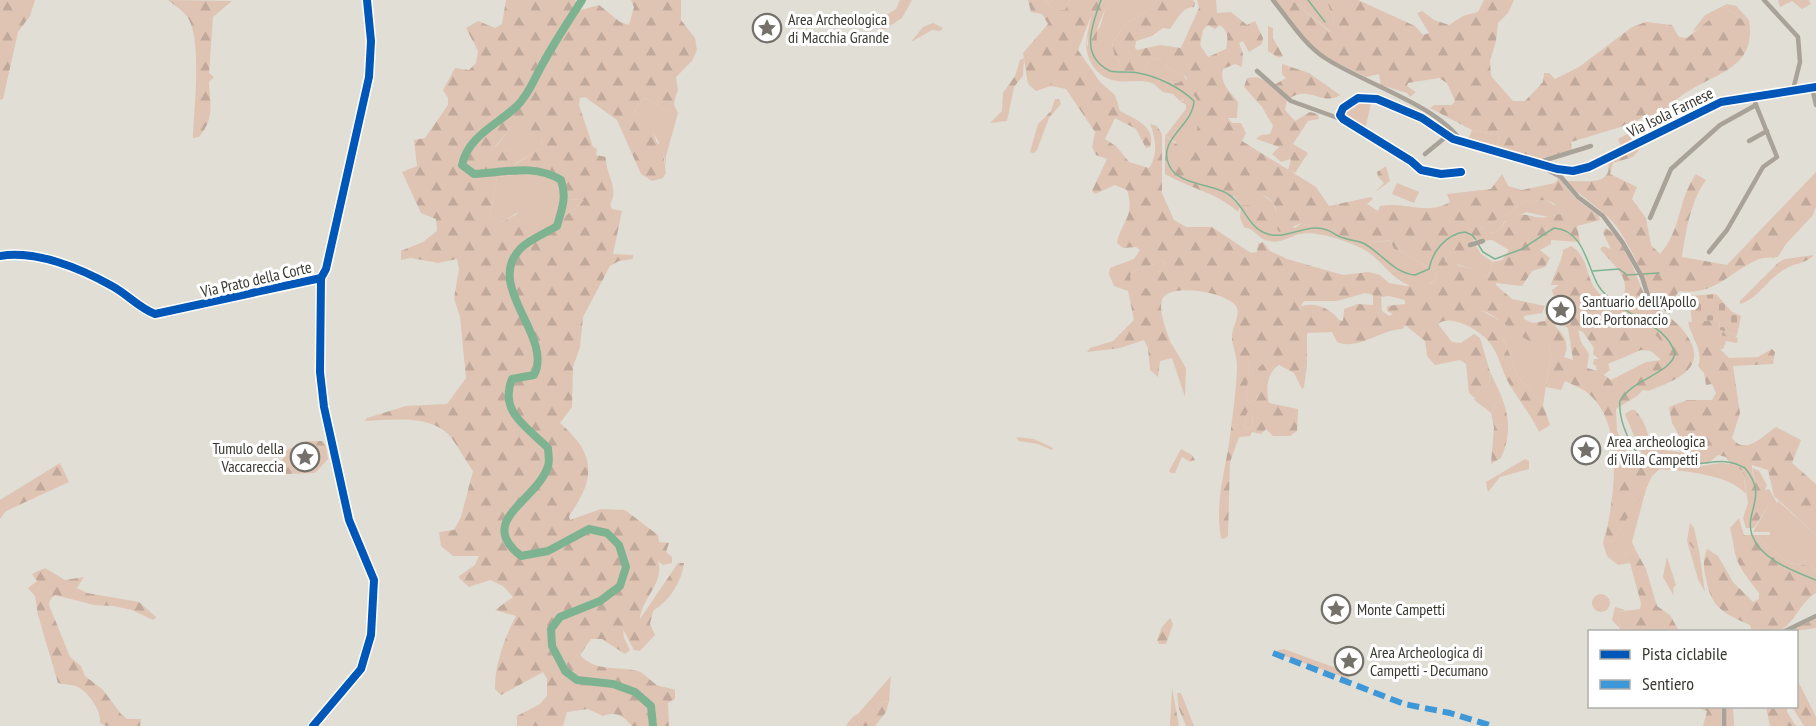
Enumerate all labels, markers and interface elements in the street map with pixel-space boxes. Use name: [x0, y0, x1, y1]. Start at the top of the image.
place label: Area Archeologica di Macchia Grande: [788, 9, 889, 47]
place icon: Area Archeologica di Macchia Grande: [751, 12, 783, 44]
street label: Via Isola Farnese: [1623, 83, 1716, 142]
street label: Via Prato della Corte: [198, 257, 313, 302]
place label: Santuario dell'Apollo loc. Portonaccio: [1582, 291, 1696, 329]
place icon: Santuario dell'Apollo loc. Portonaccio: [1545, 294, 1577, 326]
place label: Area archeologica di Villa Campetti: [1607, 431, 1705, 469]
place icon: Area archeologica di Villa Campetti: [1570, 434, 1602, 466]
place label: Tumulo della Vaccareccia: [212, 438, 284, 476]
place icon: Tumulo della Vaccareccia: [289, 441, 321, 473]
place icon: Monte Campetti: [1320, 593, 1352, 625]
place label: Monte Campetti: [1357, 599, 1445, 619]
legend: [1588, 630, 1798, 708]
place label: Area Archeologica di Campetti - Decumano: [1370, 642, 1488, 680]
text: Pista ciclabile: [1642, 642, 1728, 665]
place icon: Area Archeologica di Campetti - Decumano: [1333, 645, 1365, 677]
text: Sentiero: [1642, 672, 1694, 695]

